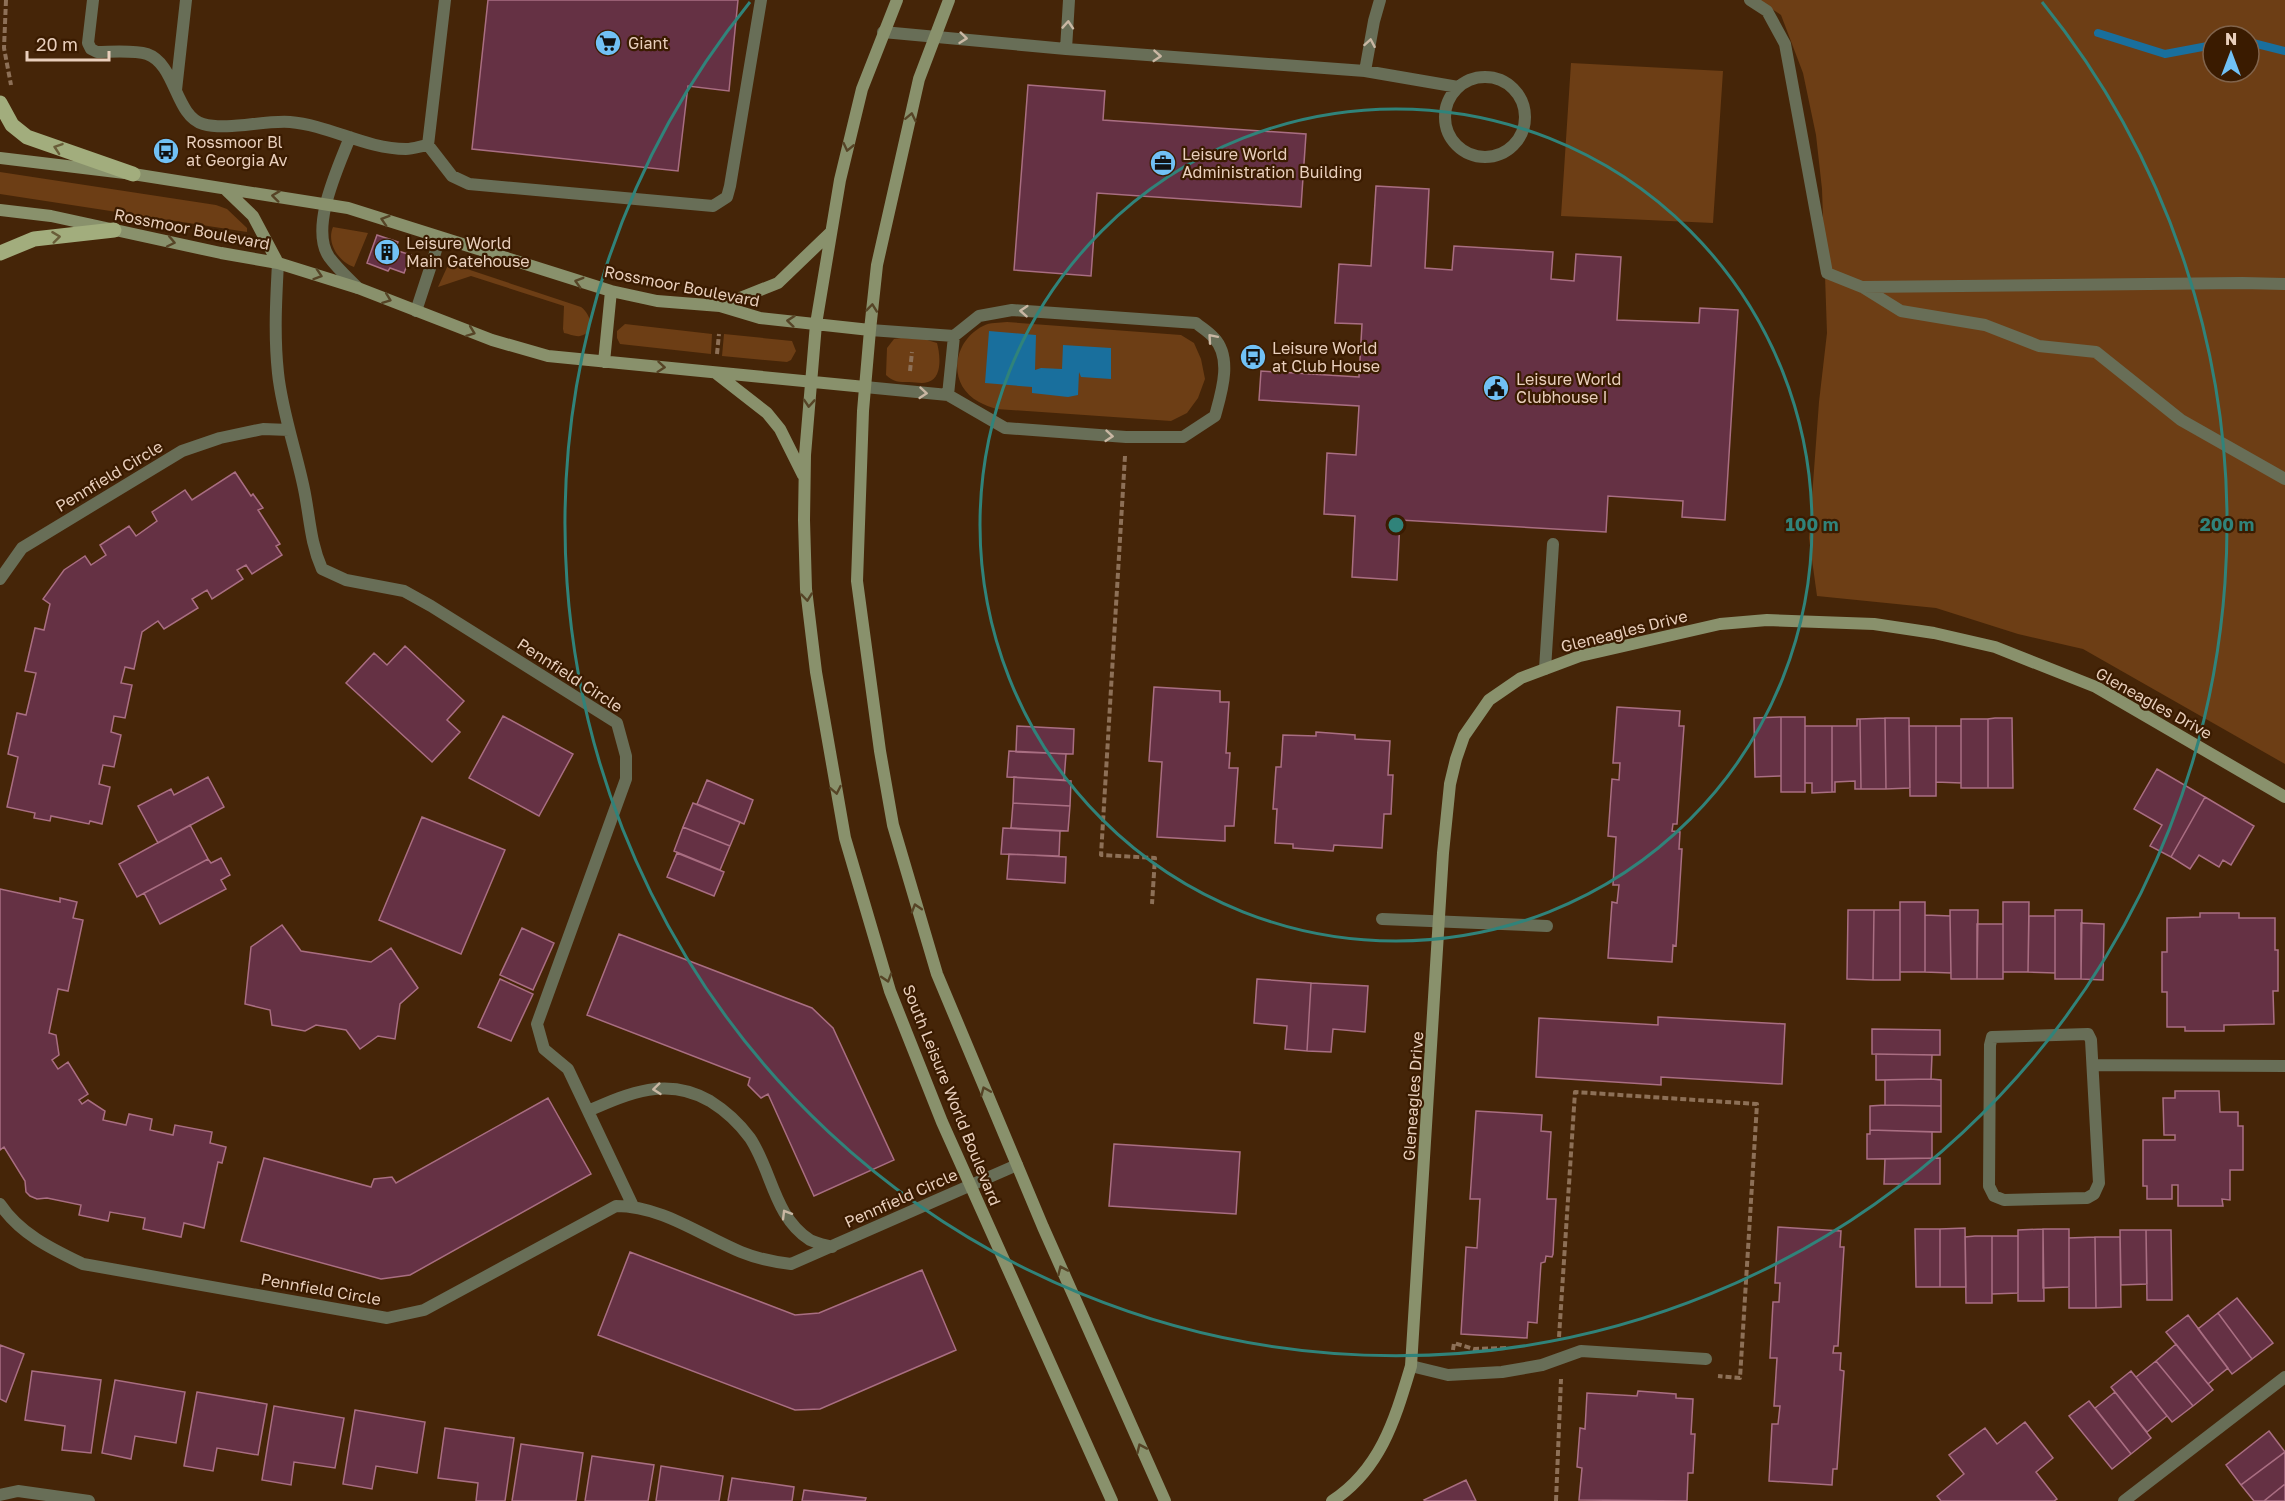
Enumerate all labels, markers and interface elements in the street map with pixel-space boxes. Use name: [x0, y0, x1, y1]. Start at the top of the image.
one-way arrow: [1061, 20, 1074, 29]
scale bar: [27, 24, 110, 62]
north arrow: [2201, 24, 2261, 84]
supermarket icon: Giant: [593, 28, 623, 58]
text: N: [2225, 29, 2237, 49]
one-way arrow: [958, 31, 967, 44]
text: 20 m: [36, 33, 78, 55]
place label: Giant: [628, 33, 669, 53]
one-way arrow: [1363, 39, 1376, 49]
one-way arrow: [1152, 49, 1161, 62]
one-way arrow: [903, 112, 916, 122]
place label: Rossmoor Bl at Georgia Av: [186, 132, 287, 170]
bus stop icon: Rossmoor Bl at Georgia Av: [151, 136, 181, 166]
one-way arrow: [842, 142, 855, 152]
one-way arrow: [53, 143, 64, 156]
place label: Leisure World Administration Building: [1182, 144, 1362, 182]
office icon: Leisure World Administration Building: [1148, 148, 1178, 178]
one-way arrow: [271, 191, 280, 203]
street label: Rossmoor Boulevard: [112, 204, 272, 254]
one-way arrow: [380, 214, 391, 227]
one-way arrow: [51, 231, 60, 243]
place label: Leisure World Main Gatehouse: [406, 233, 530, 271]
one-way arrow: [165, 235, 175, 248]
building icon: Leisure World Main Gatehouse: [372, 237, 402, 267]
street label: Rossmoor Boulevard: [602, 261, 762, 311]
one-way arrow: [312, 268, 323, 281]
one-way arrow: [574, 277, 585, 289]
one-way arrow: [381, 292, 392, 304]
one-way arrow: [865, 303, 878, 312]
one-way arrow: [1019, 304, 1028, 317]
one-way arrow: [786, 315, 795, 328]
one-way arrow: [464, 325, 475, 337]
one-way arrow: [1208, 334, 1219, 345]
place label: Leisure World at Club House: [1272, 338, 1380, 376]
bus stop icon: Leisure World at Club House: [1238, 342, 1268, 372]
one-way arrow: [657, 360, 666, 373]
place label: Leisure World Clubhouse I: [1516, 369, 1621, 407]
public building icon: Leisure World Clubhouse I: [1481, 373, 1511, 403]
one-way arrow: [918, 386, 927, 399]
one-way arrow: [802, 398, 815, 407]
one-way arrow: [1104, 429, 1113, 442]
street label: Pennfield Circle: [52, 436, 166, 516]
text: 100 m: [1786, 513, 1838, 535]
text: 200 m: [2200, 513, 2254, 535]
centre of rings: [1386, 515, 1406, 535]
one-way arrow: [800, 593, 813, 602]
street label: Gleneagles Drive: [1559, 606, 1689, 656]
street label: Pennfield Circle: [514, 633, 626, 717]
street label: Gleneagles Drive: [2092, 663, 2216, 743]
one-way arrow: [829, 785, 842, 795]
one-way arrow: [911, 903, 924, 914]
one-way arrow: [879, 972, 892, 983]
street label: South Leisure World Boulevard: [898, 982, 1006, 1208]
street label: Gleneagles Drive: [1398, 1031, 1428, 1161]
one-way arrow: [653, 1082, 662, 1095]
one-way arrow: [980, 1086, 992, 1097]
street label: Pennfield Circle: [841, 1164, 961, 1232]
one-way arrow: [782, 1210, 794, 1220]
one-way arrow: [1057, 1265, 1069, 1276]
street label: Pennfield Circle: [259, 1269, 383, 1309]
one-way arrow: [1137, 1443, 1149, 1454]

